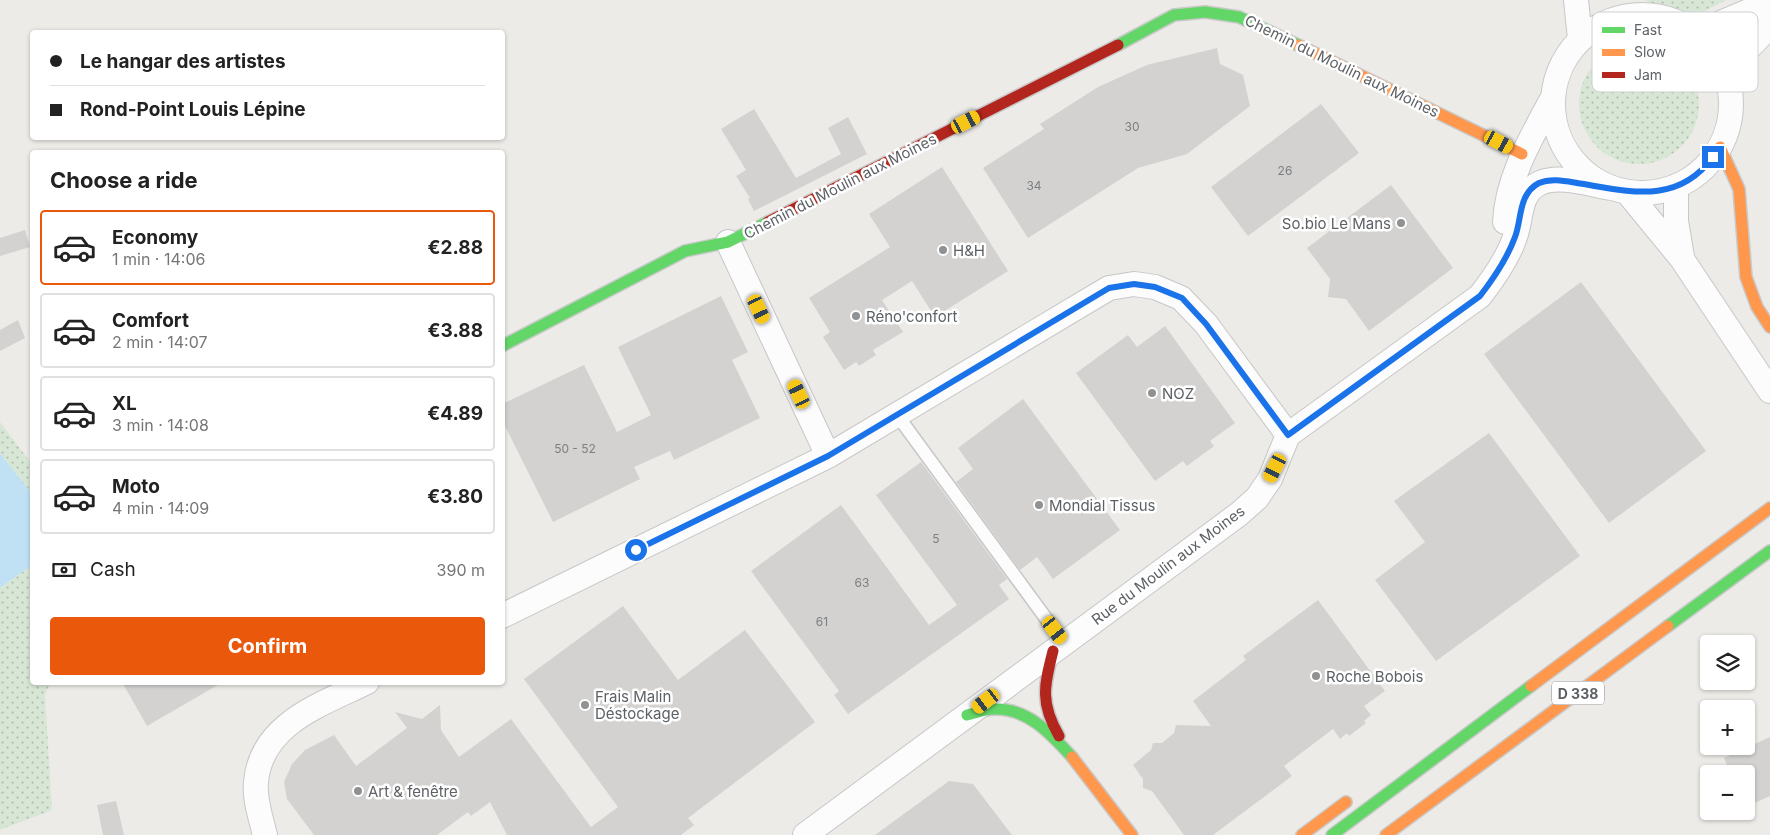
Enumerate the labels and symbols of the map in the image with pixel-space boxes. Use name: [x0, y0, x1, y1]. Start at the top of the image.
street label: Chemin du Moulin aux Moines: [1242, 11, 1442, 121]
legend: [1592, 12, 1758, 92]
text: Fast: [1634, 21, 1662, 38]
text: Slow: [1634, 43, 1666, 60]
text: Jam: [1634, 66, 1662, 83]
car: [949, 109, 982, 135]
house number: 30: [1125, 119, 1139, 134]
car: [1482, 128, 1515, 156]
street label: Chemin du Moulin aux Moines: [740, 129, 940, 243]
route end: [1702, 146, 1724, 168]
house number: 26: [1278, 163, 1292, 178]
house number: 34: [1026, 178, 1042, 193]
place label: So.bio Le Mans: [1282, 214, 1391, 233]
marker: So.bio Le Mans: [1395, 217, 1407, 229]
place label: H&H: [953, 241, 985, 260]
marker: H&H: [937, 244, 949, 256]
car: [745, 292, 772, 326]
place label: Réno'confort: [866, 307, 958, 326]
marker: Réno'confort: [850, 310, 862, 322]
car: [785, 377, 812, 411]
place label: NOZ: [1162, 384, 1194, 403]
marker: NOZ: [1146, 387, 1158, 399]
house number: 50 - 52: [554, 441, 596, 456]
car: [1261, 451, 1288, 485]
place label: Mondial Tissus: [1049, 496, 1156, 515]
marker: Mondial Tissus: [1033, 499, 1045, 511]
street label: Rue du Moulin aux Moines: [1088, 501, 1248, 629]
house number: 5: [932, 531, 940, 546]
route start: [625, 539, 647, 561]
house number: 63: [855, 575, 869, 590]
house number: 61: [816, 614, 828, 629]
car: [1039, 614, 1070, 646]
place label: Roche Bobois: [1326, 667, 1423, 686]
marker: Roche Bobois: [1310, 670, 1322, 682]
road number: D 338: [1552, 681, 1604, 704]
car: [969, 686, 1002, 716]
place label: Frais Malin Déstockage: [595, 687, 679, 723]
marker: Frais Malin Déstockage: [579, 699, 591, 711]
place label: Art & fenêtre: [368, 782, 458, 801]
marker: Art & fenêtre: [352, 785, 364, 797]

